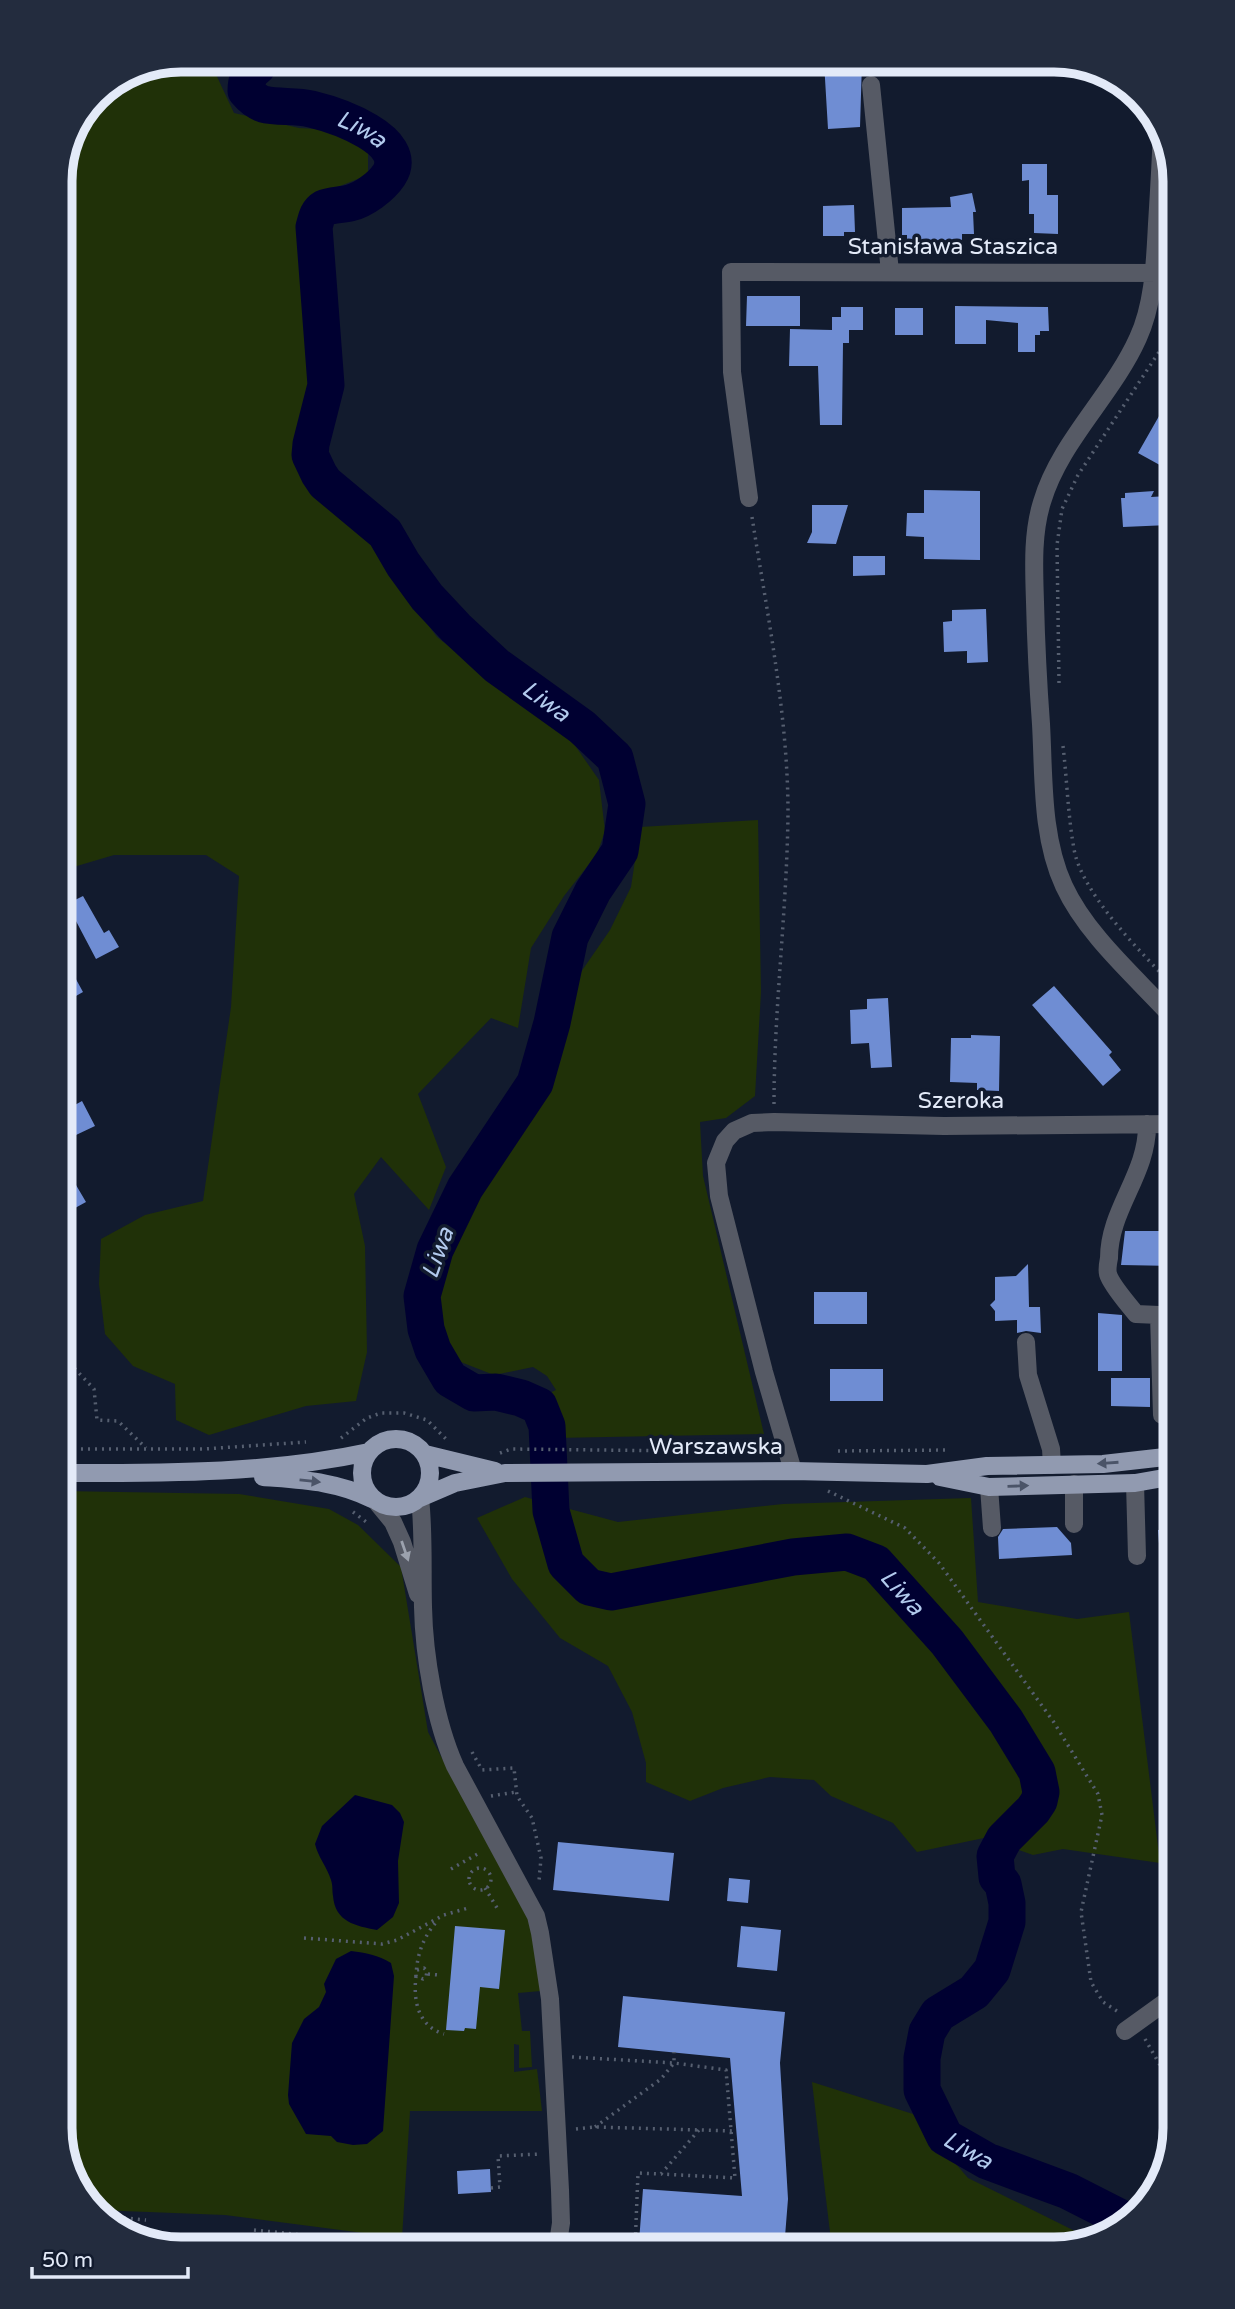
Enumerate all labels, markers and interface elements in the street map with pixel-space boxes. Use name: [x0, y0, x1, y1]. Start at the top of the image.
water label: Liwa: [333, 104, 393, 154]
street label: Stanisława Staszica: [848, 233, 1058, 261]
water label: Liwa: [516, 674, 576, 728]
street label: Szeroka: [918, 1087, 1004, 1115]
water label: Liwa: [415, 1223, 461, 1282]
street label: Warszawska: [649, 1433, 783, 1461]
one-way arrow: [1097, 1458, 1119, 1469]
one-way arrow: [299, 1476, 321, 1487]
one-way arrow: [1007, 1480, 1029, 1492]
one-way arrow: [400, 1541, 411, 1562]
water label: Liwa: [874, 1563, 931, 1622]
water label: Liwa: [938, 2125, 998, 2176]
scale bar: [32, 2236, 187, 2280]
text: 50 m: [42, 2248, 93, 2273]

